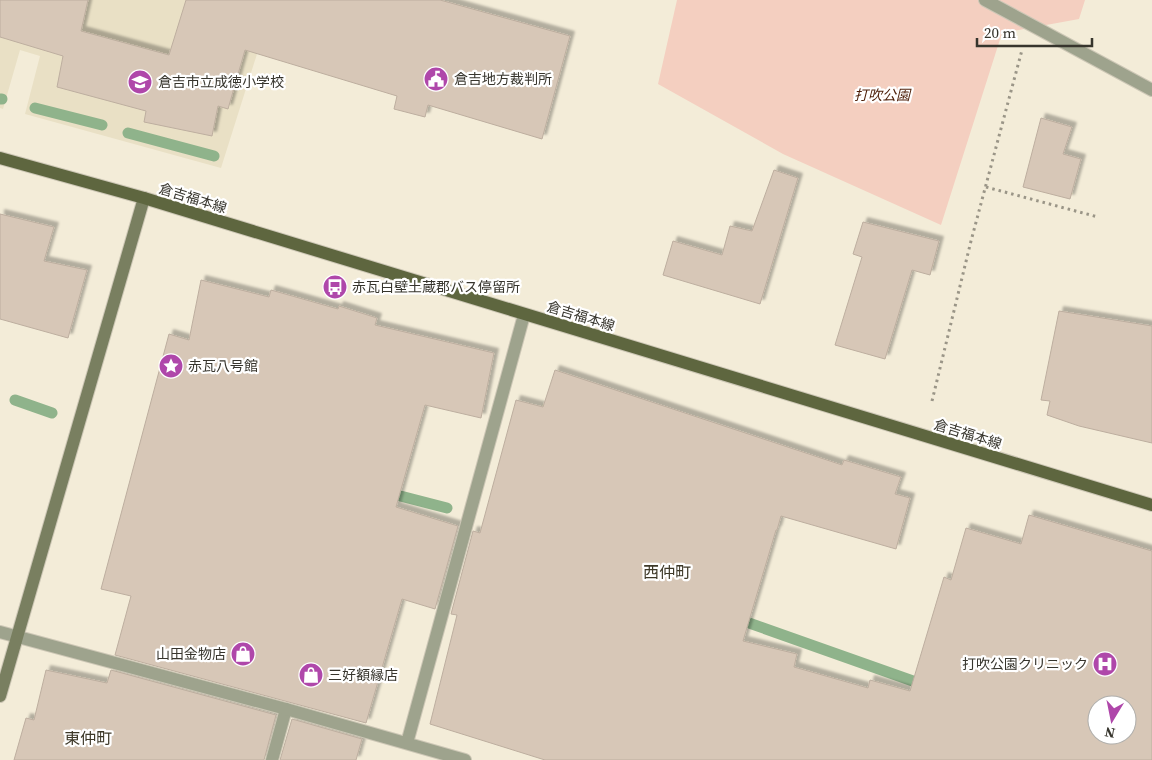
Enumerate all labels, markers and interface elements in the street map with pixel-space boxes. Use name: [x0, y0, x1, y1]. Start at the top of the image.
scale bar: [977, 15, 1092, 47]
text: 20 m: [984, 22, 1016, 43]
public building icon: 倉吉地方裁判所: [423, 66, 449, 92]
school or university icon: 倉吉市立成徳小学校: [127, 69, 153, 95]
place label: 倉吉地方裁判所: [454, 69, 552, 89]
place label: 倉吉市立成徳小学校: [158, 72, 284, 92]
park label: 打吹公園: [854, 85, 912, 105]
street label: 倉吉福本線: [157, 178, 229, 218]
bus stop icon: 赤瓦白壁土蔵郡バス停留所: [322, 274, 348, 300]
place label: 赤瓦白壁土蔵郡バス停留所: [352, 277, 520, 297]
street label: 倉吉福本線: [545, 296, 617, 336]
place icon: 赤瓦八号館: [158, 353, 184, 379]
place label: 赤瓦八号館: [188, 356, 258, 376]
street label: 倉吉福本線: [932, 414, 1004, 454]
district label: 西仲町: [643, 561, 691, 583]
shop icon: 山田金物店: [230, 641, 256, 667]
place label: 山田金物店: [156, 644, 226, 664]
hospital icon: 打吹公園クリニック: [1092, 651, 1118, 677]
place label: 打吹公園クリニック: [962, 654, 1088, 674]
shop icon: 三好額縁店: [298, 662, 324, 688]
place label: 三好額縁店: [328, 665, 398, 685]
north arrow: [1087, 695, 1137, 745]
text: N: [1103, 722, 1117, 744]
district label: 東仲町: [64, 727, 112, 749]

